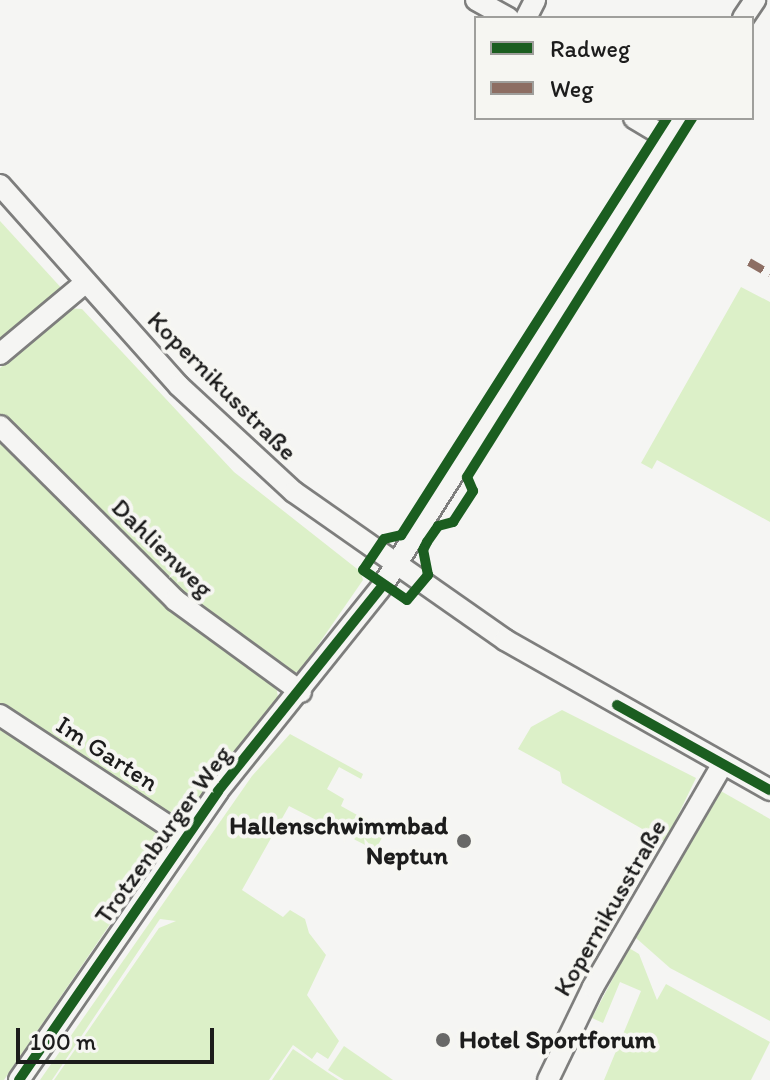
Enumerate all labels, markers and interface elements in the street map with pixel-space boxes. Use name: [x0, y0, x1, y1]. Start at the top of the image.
legend: [474, 16, 754, 120]
text: Radweg: [550, 34, 630, 63]
text: Weg: [550, 74, 593, 103]
street label: Kopernikusstraße: [141, 305, 303, 467]
street label: Dahlienweg: [105, 492, 219, 604]
street label: Im Garten: [50, 709, 164, 799]
street label: Trotzenburger Weg: [88, 740, 238, 930]
place label: Hallenschwimmbad Neptun: [229, 810, 448, 872]
street label: Kopernikusstraße: [547, 814, 673, 1002]
marker: Hallenschwimmbad Neptun: [455, 832, 473, 850]
scale bar: [20, 1012, 218, 1062]
place label: Hotel Sportforum: [459, 1024, 656, 1056]
text: 100 m: [30, 1027, 96, 1056]
marker: Hotel Sportforum: [434, 1031, 452, 1049]

